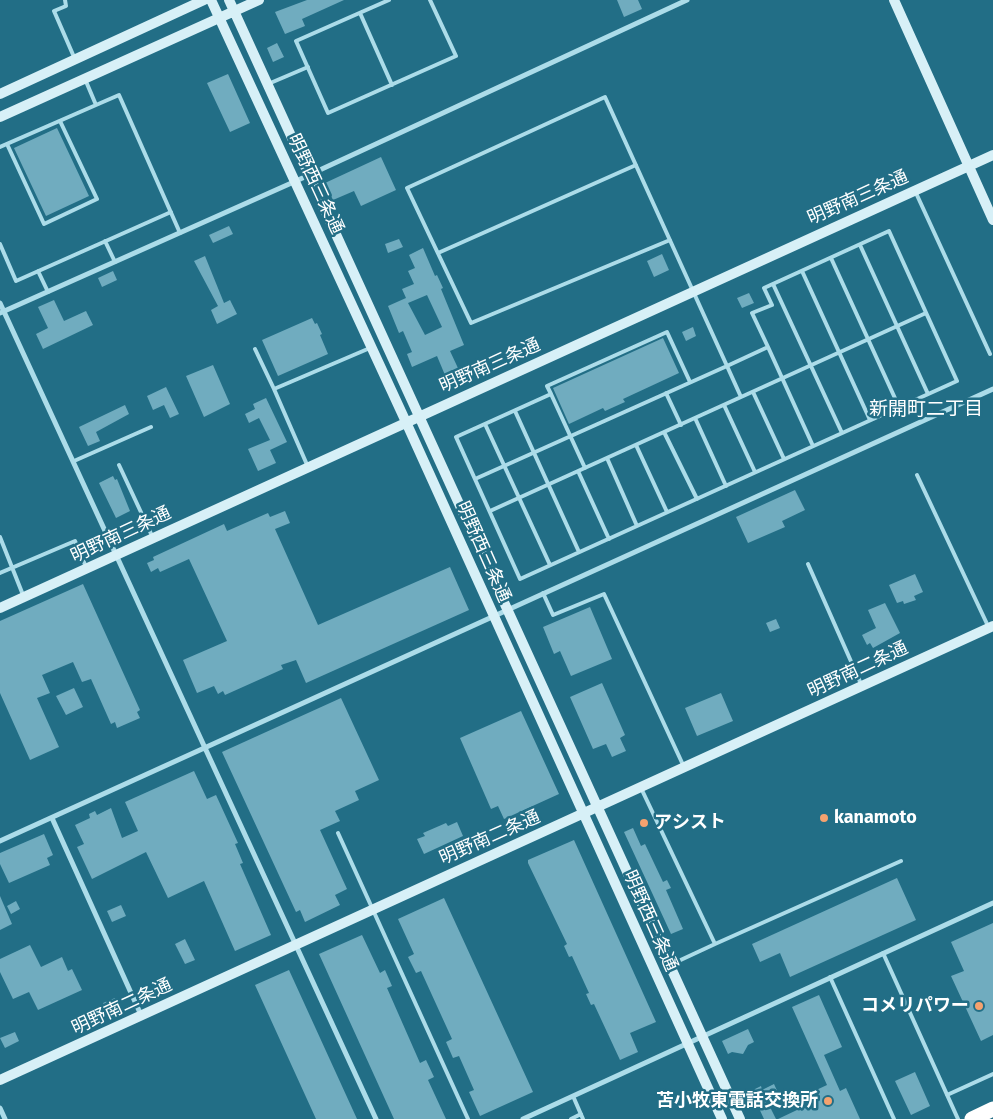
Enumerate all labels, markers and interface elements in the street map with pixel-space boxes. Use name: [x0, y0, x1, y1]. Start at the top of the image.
street label: 明野西三条通: [282, 130, 348, 238]
street label: 明野南三条通: [804, 166, 912, 230]
street label: 明野南三条通: [436, 334, 544, 398]
district label: 新開町二丁目: [869, 399, 983, 421]
street label: 明野西三条通: [451, 498, 515, 606]
street label: 明野南三条通: [67, 502, 175, 568]
street label: 明野南二条通: [804, 637, 912, 703]
street label: 明野南二条通: [436, 806, 544, 870]
place label: kanamoto: [834, 807, 917, 829]
place label: アシスト: [654, 812, 726, 834]
marker: kanamoto: [818, 812, 830, 824]
marker: アシスト: [638, 817, 650, 829]
street label: 明野西三条通: [618, 867, 682, 975]
street label: 明野南二条通: [68, 974, 176, 1040]
place label: コメリパワー: [861, 995, 969, 1017]
marker: コメリパワー: [973, 1000, 985, 1012]
place label: 苫小牧東電話交換所: [656, 1090, 818, 1112]
marker: 苫小牧東電話交換所: [822, 1095, 834, 1107]

